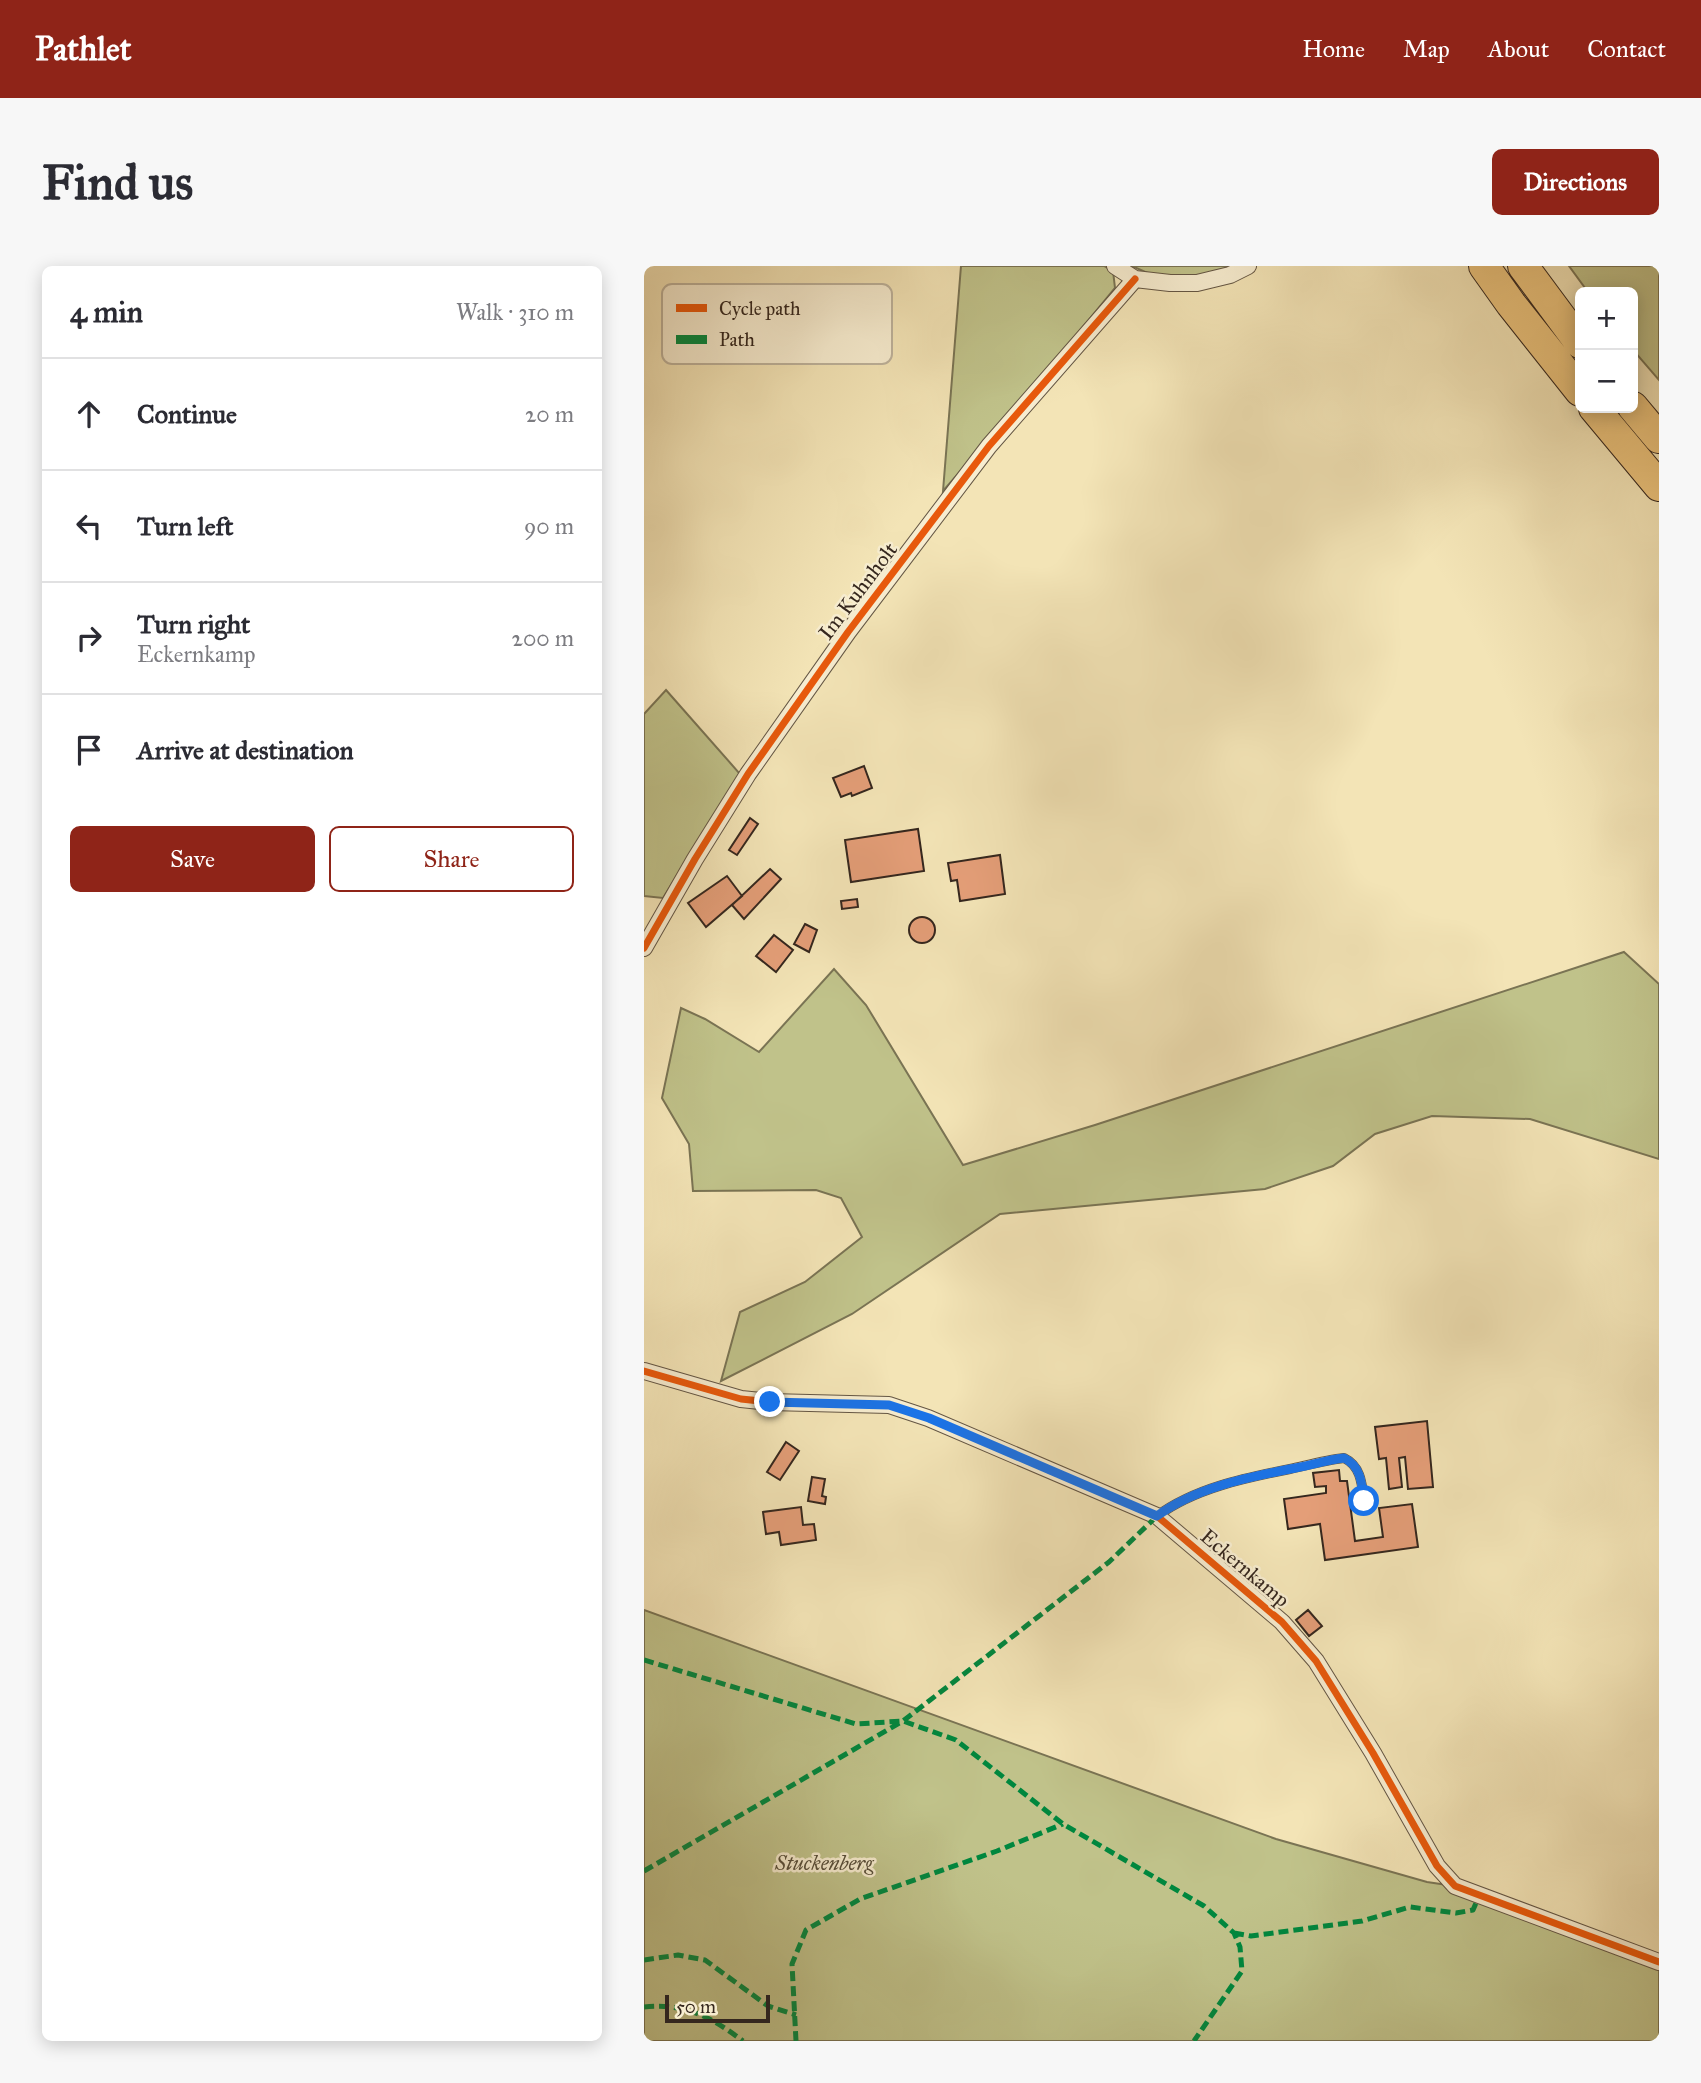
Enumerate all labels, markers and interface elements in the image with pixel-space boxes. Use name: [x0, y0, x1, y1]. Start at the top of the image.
text: Pathlet: [35, 29, 132, 69]
text: Home: [1302, 34, 1365, 64]
text: Map: [1403, 34, 1450, 64]
text: About: [1488, 34, 1549, 64]
text: Contact: [1587, 34, 1666, 64]
button: Directions: [1492, 149, 1659, 215]
text: Find us: [42, 153, 193, 212]
legend: [662, 284, 892, 364]
map controls: [1575, 287, 1638, 413]
button: +: [1575, 287, 1638, 350]
text: 4 min: [70, 294, 143, 330]
text: Cycle path: [719, 297, 801, 320]
text: Walk · 310 m: [456, 298, 574, 326]
text: Path: [719, 328, 755, 351]
button: −: [1575, 350, 1638, 413]
icon: ahead: [70, 395, 108, 433]
text: Continue: [137, 398, 237, 430]
text: 20 m: [525, 400, 574, 428]
icon: left: [70, 507, 108, 545]
text: Turn left: [137, 510, 233, 542]
text: 90 m: [524, 512, 574, 540]
street label: Im Kuhnholt: [813, 537, 903, 645]
text: Turn right: [137, 608, 250, 640]
icon: right: [70, 619, 108, 657]
text: 200 m: [512, 624, 574, 652]
text: Eckernkamp: [137, 640, 256, 668]
icon: arrive: [70, 731, 108, 769]
text: Arrive at destination: [137, 734, 354, 766]
button: Save: [70, 826, 315, 892]
button: Share: [329, 826, 574, 892]
route end: [754, 1386, 785, 1417]
route start: [1348, 1485, 1379, 1516]
street label: Eckernkamp: [1195, 1523, 1295, 1613]
park label: Stuckenberg: [774, 1850, 874, 1876]
scale bar: [665, 1992, 770, 2024]
text: 50 m: [676, 1995, 716, 2018]

